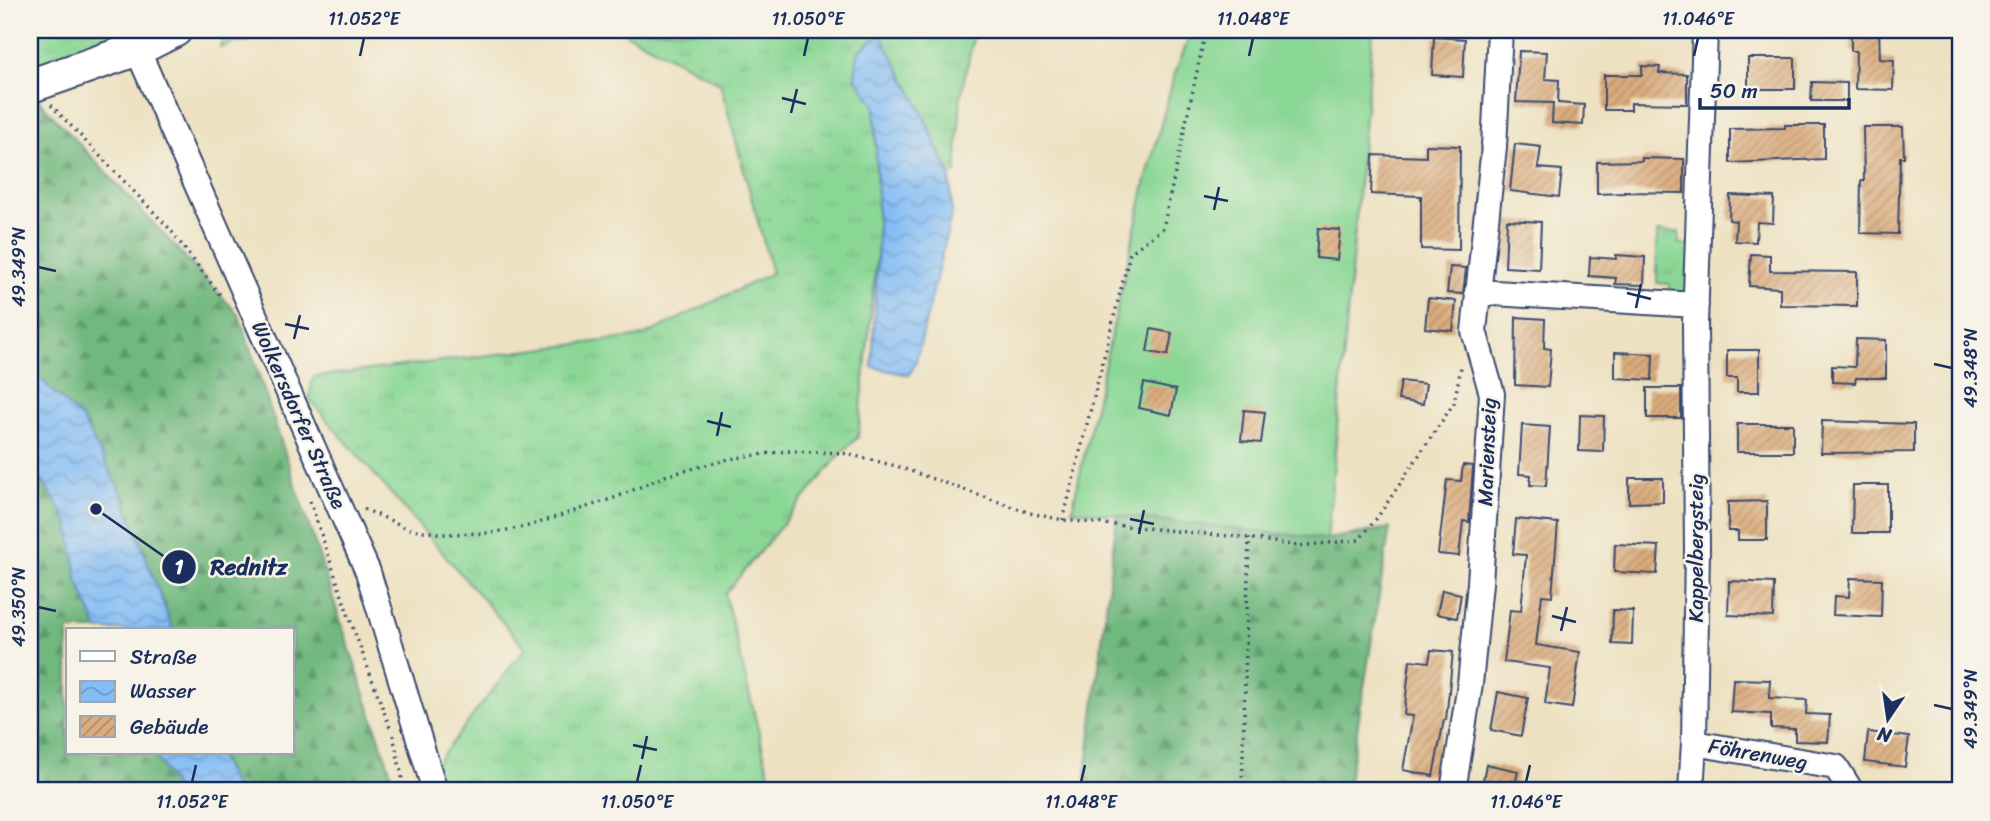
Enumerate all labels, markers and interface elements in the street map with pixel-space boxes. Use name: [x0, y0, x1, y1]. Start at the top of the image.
text: 11.052°E: [328, 3, 401, 35]
text: 11.050°E: [772, 3, 845, 35]
text: 11.048°E: [1217, 3, 1290, 35]
text: 11.046°E: [1662, 3, 1735, 35]
scale bar: [1700, 66, 1848, 110]
text: 50 m: [1710, 72, 1758, 110]
text: 49.349°N: [3, 226, 35, 307]
street label: Wolkersdorfer Straße: [240, 315, 358, 515]
text: 49.348°N: [1955, 328, 1987, 408]
street label: Mariensteig: [1466, 397, 1508, 507]
street label: Kappelbergsteig: [1677, 473, 1715, 623]
callout: Rednitz: [161, 545, 301, 589]
text: Rednitz: [210, 547, 288, 588]
text: 1: [174, 548, 184, 586]
text: 49.350°N: [3, 566, 35, 647]
legend: [66, 628, 294, 754]
text: Straße: [130, 638, 197, 676]
text: 49.349°N: [1955, 668, 1987, 749]
text: Wasser: [130, 672, 197, 710]
north arrow: [1854, 684, 1924, 754]
text: Gebäude: [130, 708, 208, 746]
text: N: [1873, 717, 1895, 753]
street label: Föhrenweg: [1706, 727, 1811, 781]
text: 11.052°E: [156, 786, 229, 818]
text: 11.050°E: [601, 786, 674, 818]
text: 11.048°E: [1045, 786, 1118, 818]
text: 11.046°E: [1490, 786, 1563, 818]

